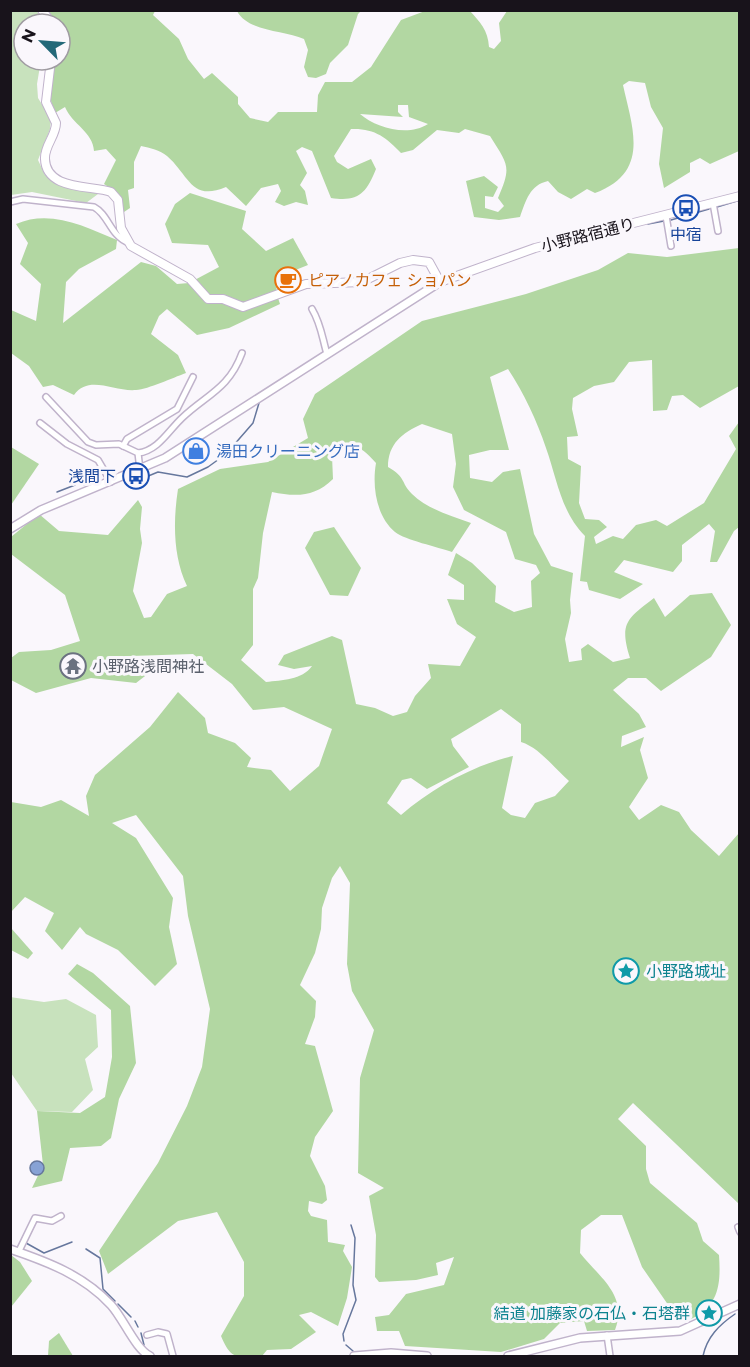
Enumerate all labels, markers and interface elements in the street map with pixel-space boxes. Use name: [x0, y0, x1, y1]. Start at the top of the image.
north arrow: [12, 12, 72, 72]
text: N: [18, 26, 40, 46]
bus stop icon: 中宿: [671, 193, 701, 223]
street label: 小野路宿通り: [539, 214, 637, 256]
place label: 中宿: [670, 225, 702, 244]
cafe icon: ピアノカフェ ショパン: [273, 265, 303, 295]
place label: ピアノカフェ ショパン: [308, 271, 472, 290]
shop icon: 湯田クリーニング店: [181, 436, 211, 466]
place label: 湯田クリーニング店: [216, 442, 360, 461]
bus stop icon: 浅間下: [121, 461, 151, 491]
place label: 浅間下: [68, 467, 116, 486]
temple icon: 小野路浅間神社: [58, 651, 88, 681]
place label: 小野路浅間神社: [92, 657, 204, 676]
place icon: 小野路城址: [611, 956, 641, 986]
place label: 小野路城址: [646, 962, 726, 981]
place icon: 結道 加藤家の石仏・石塔群: [694, 1298, 724, 1328]
place label: 結道 加藤家の石仏・石塔群: [494, 1304, 690, 1323]

